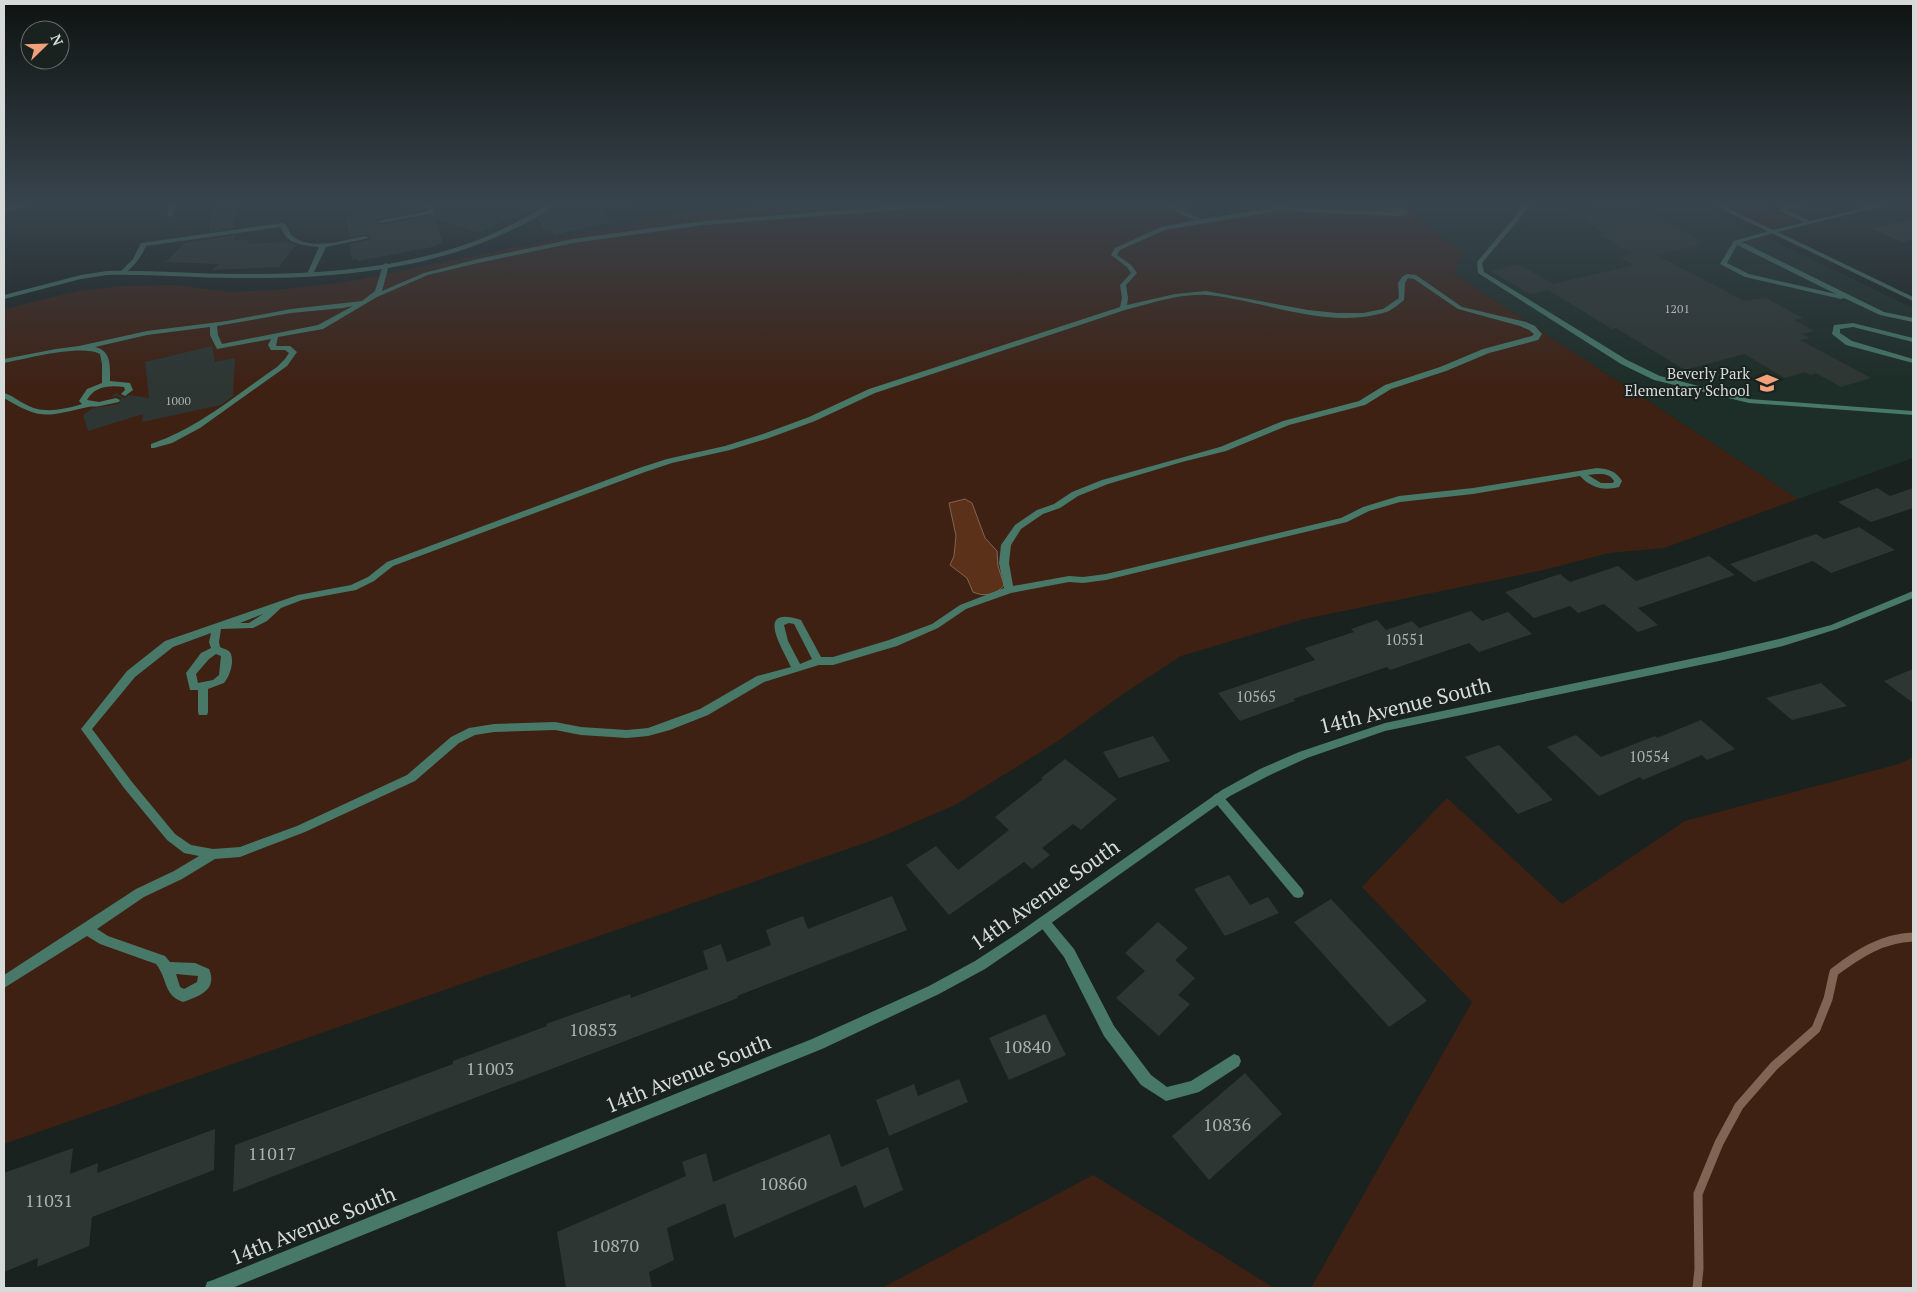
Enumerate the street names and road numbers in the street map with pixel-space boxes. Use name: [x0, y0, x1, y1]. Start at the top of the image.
street label: 14th Avenue South: [1316, 670, 1494, 740]
street label: 14th Avenue South: [964, 832, 1125, 956]
street label: 14th Avenue South: [601, 1027, 775, 1119]
street label: 14th Avenue South: [226, 1179, 400, 1271]

